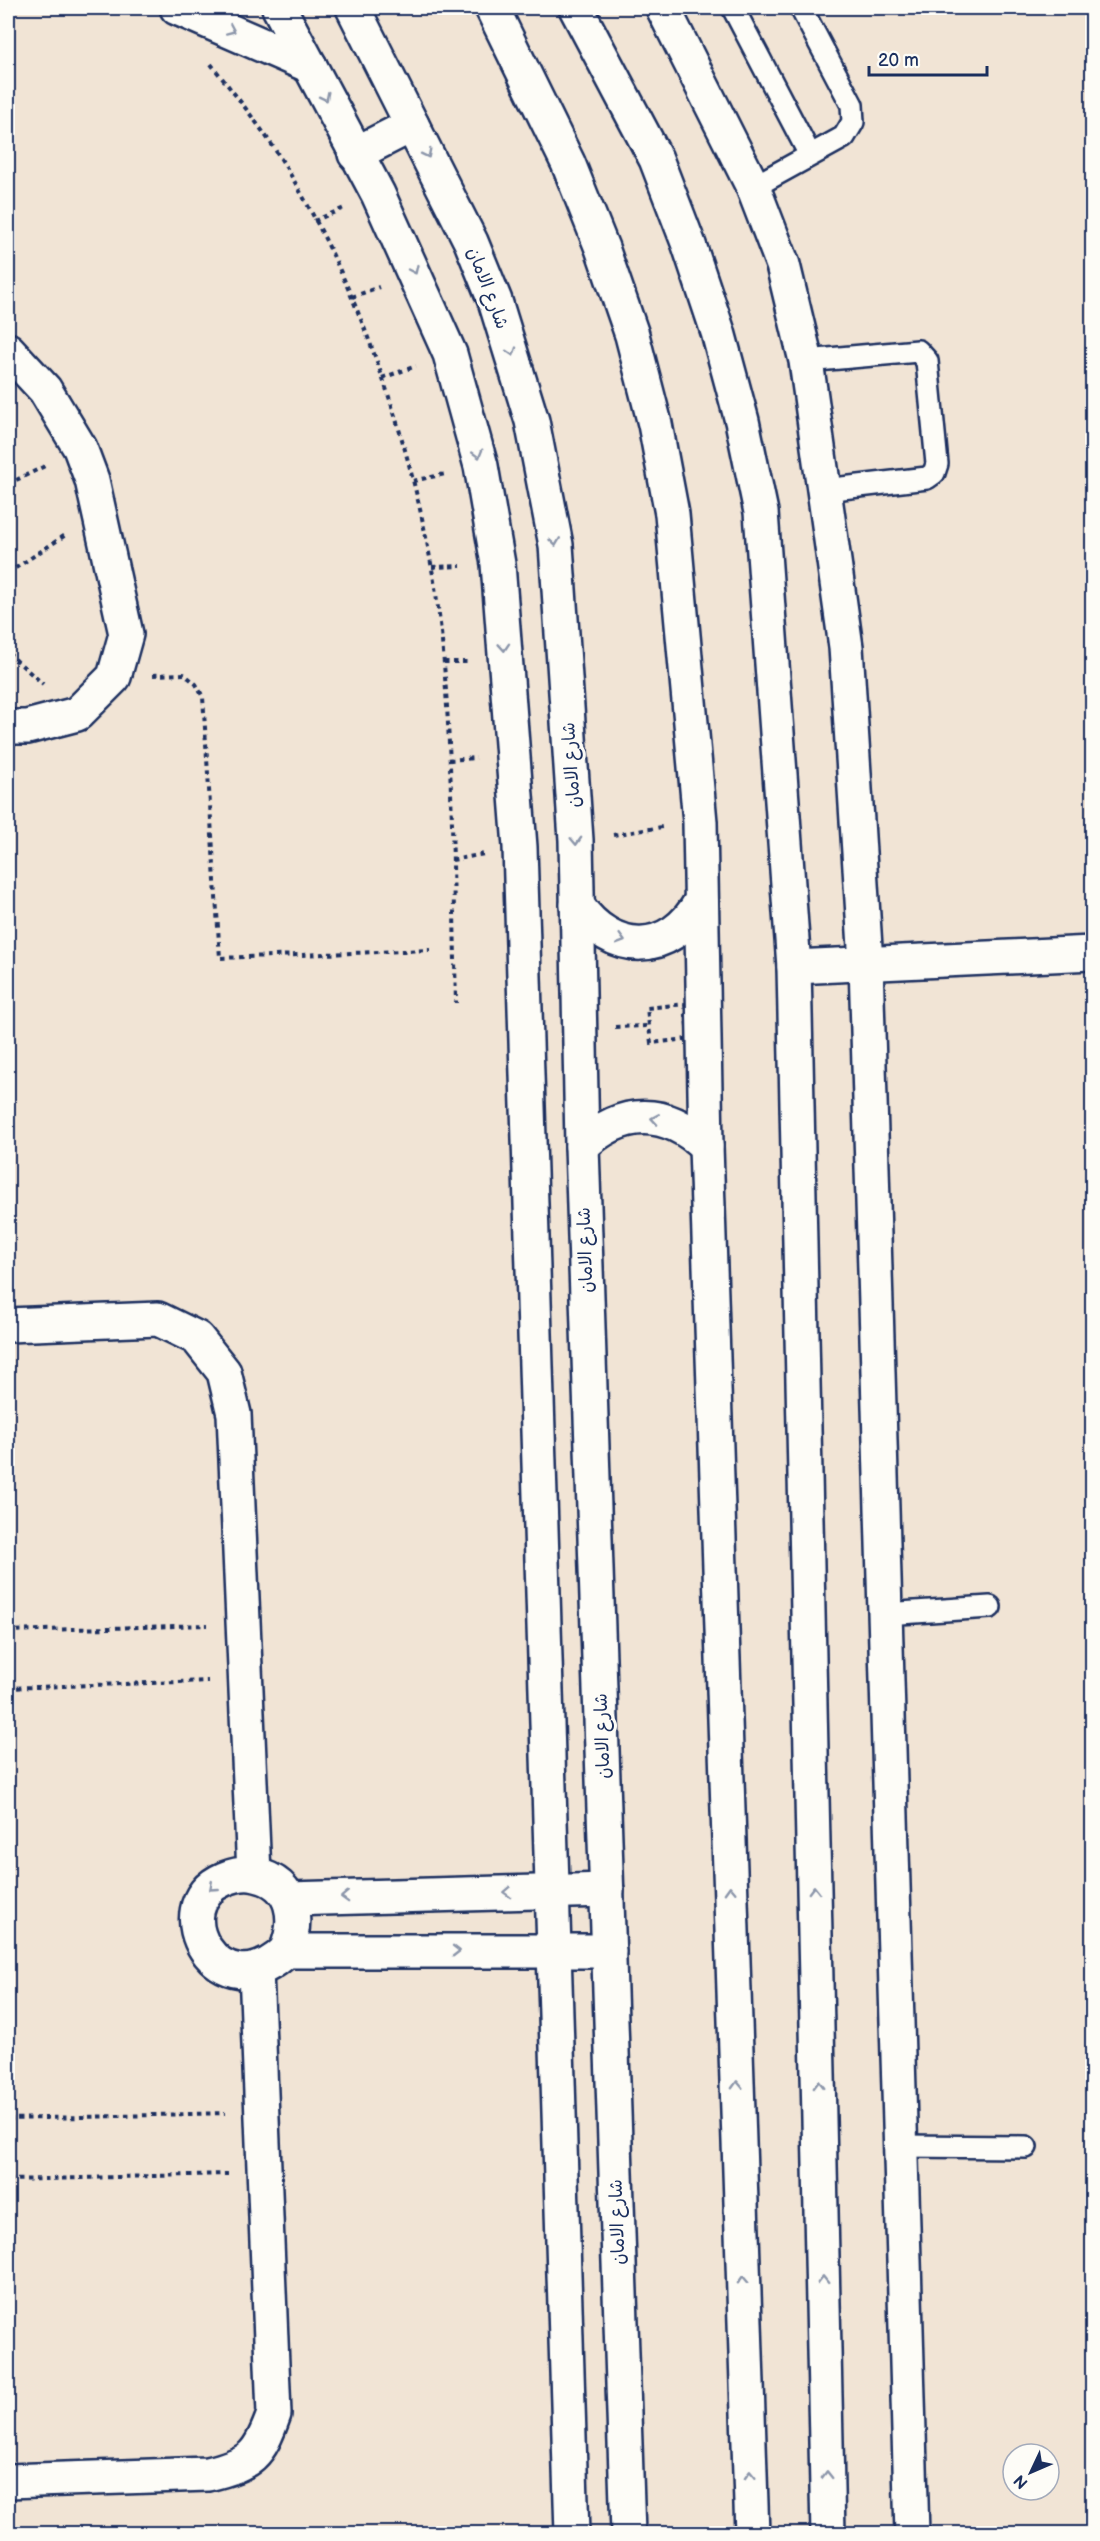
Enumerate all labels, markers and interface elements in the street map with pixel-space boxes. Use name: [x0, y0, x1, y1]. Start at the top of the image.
one-way arrow: [225, 23, 236, 35]
scale bar: [869, 39, 988, 77]
text: 20 m: [878, 50, 919, 71]
one-way arrow: [318, 90, 330, 101]
one-way arrow: [419, 147, 431, 158]
street label: شارع الامان: [461, 244, 513, 332]
one-way arrow: [406, 264, 418, 275]
one-way arrow: [504, 346, 517, 357]
one-way arrow: [471, 448, 483, 459]
one-way arrow: [548, 537, 560, 546]
one-way arrow: [497, 642, 510, 651]
street label: شارع الامان: [558, 721, 586, 808]
one-way arrow: [569, 836, 582, 845]
one-way arrow: [616, 932, 626, 945]
one-way arrow: [651, 1113, 660, 1125]
street label: شارع الامان: [574, 1207, 598, 1293]
street label: شارع الامان: [591, 1693, 615, 1779]
one-way arrow: [210, 1880, 220, 1891]
one-way arrow: [502, 1886, 511, 1898]
one-way arrow: [724, 1886, 737, 1895]
one-way arrow: [808, 1886, 821, 1895]
one-way arrow: [340, 1890, 349, 1903]
one-way arrow: [451, 1945, 460, 1957]
one-way arrow: [731, 2081, 743, 2090]
one-way arrow: [812, 2081, 825, 2090]
street label: شارع الامان: [606, 2179, 630, 2265]
one-way arrow: [737, 2276, 750, 2285]
one-way arrow: [817, 2276, 829, 2285]
north arrow: [1001, 2442, 1061, 2502]
text: N: [1010, 2470, 1032, 2492]
one-way arrow: [744, 2471, 756, 2480]
one-way arrow: [821, 2471, 833, 2480]

